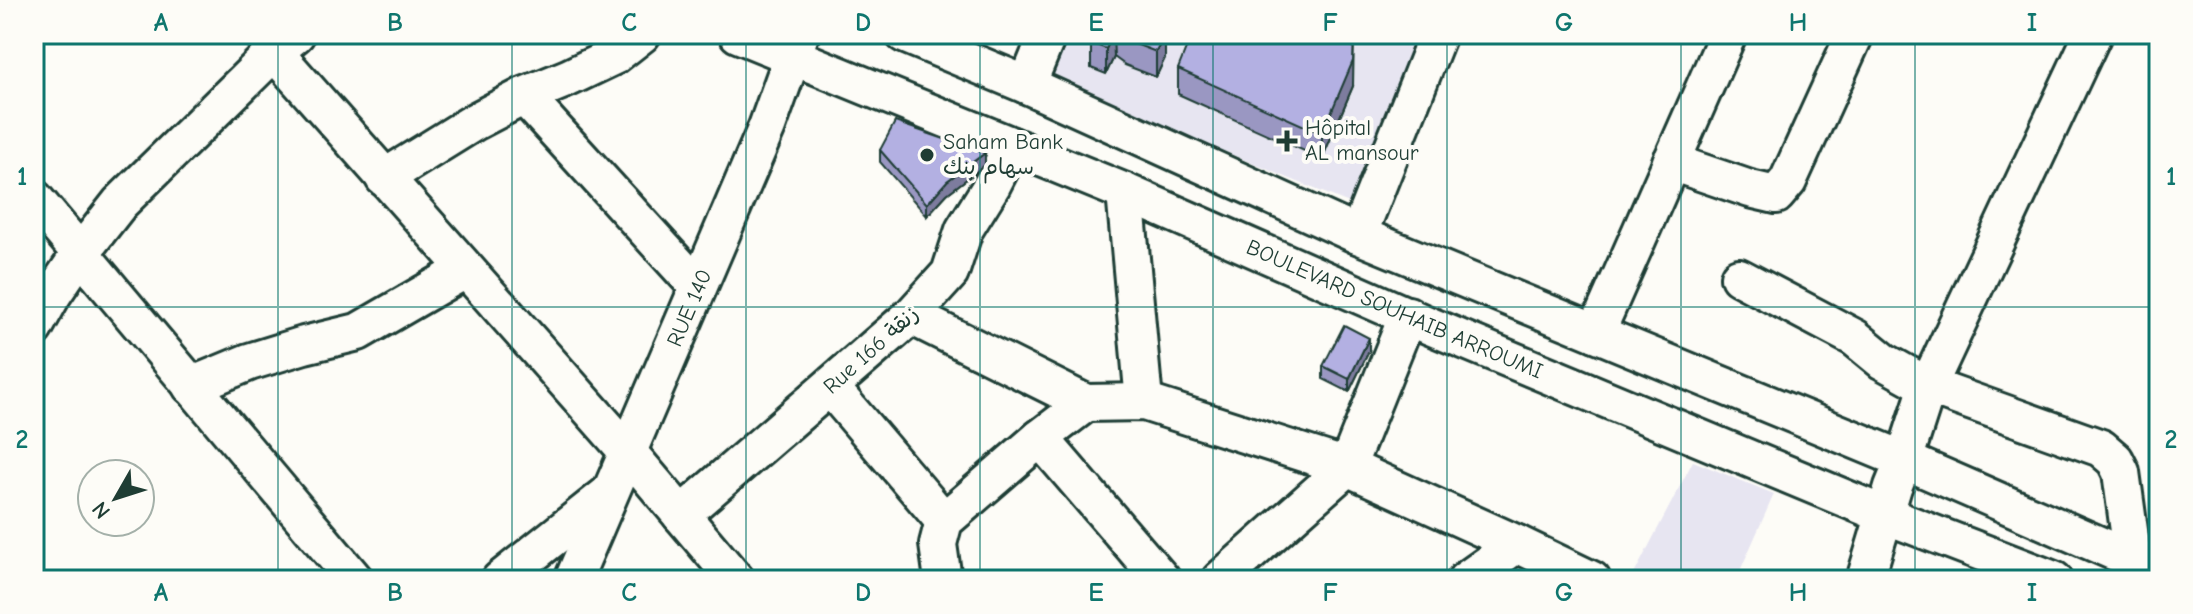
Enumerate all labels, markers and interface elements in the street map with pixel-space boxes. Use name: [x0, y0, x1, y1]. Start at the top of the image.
text: A: [154, 8, 169, 38]
text: B: [387, 8, 403, 38]
text: C: [621, 8, 637, 38]
text: D: [855, 8, 871, 38]
text: E: [1088, 8, 1104, 38]
text: F: [1322, 8, 1338, 38]
text: G: [1555, 8, 1573, 38]
text: H: [1789, 8, 1807, 38]
text: I: [2027, 8, 2037, 38]
place label: Hôpital AL mansour: [1305, 115, 1419, 166]
place label: Saham Bank سهام بنك: [943, 129, 1063, 184]
marker: Hôpital AL mansour: [1276, 130, 1298, 152]
marker: Saham Bank سهام بنك: [918, 146, 936, 164]
text: 1: [17, 162, 27, 192]
text: 1: [2166, 162, 2176, 192]
street label: BOULEVARD SOUHAIB ARROUMI: [1242, 234, 1547, 384]
street label: RUE 140: [661, 265, 718, 351]
street label: Rue 166 زنقة: [818, 301, 924, 399]
text: 2: [16, 425, 28, 455]
text: 2: [2165, 425, 2177, 455]
north arrow: [76, 458, 156, 538]
text: N: [87, 496, 116, 524]
text: A: [154, 578, 169, 608]
text: B: [387, 578, 403, 608]
text: C: [621, 578, 637, 608]
text: D: [855, 578, 871, 608]
text: E: [1088, 578, 1104, 608]
text: F: [1322, 578, 1338, 608]
text: G: [1555, 578, 1573, 608]
text: H: [1789, 578, 1807, 608]
text: I: [2027, 578, 2037, 608]

